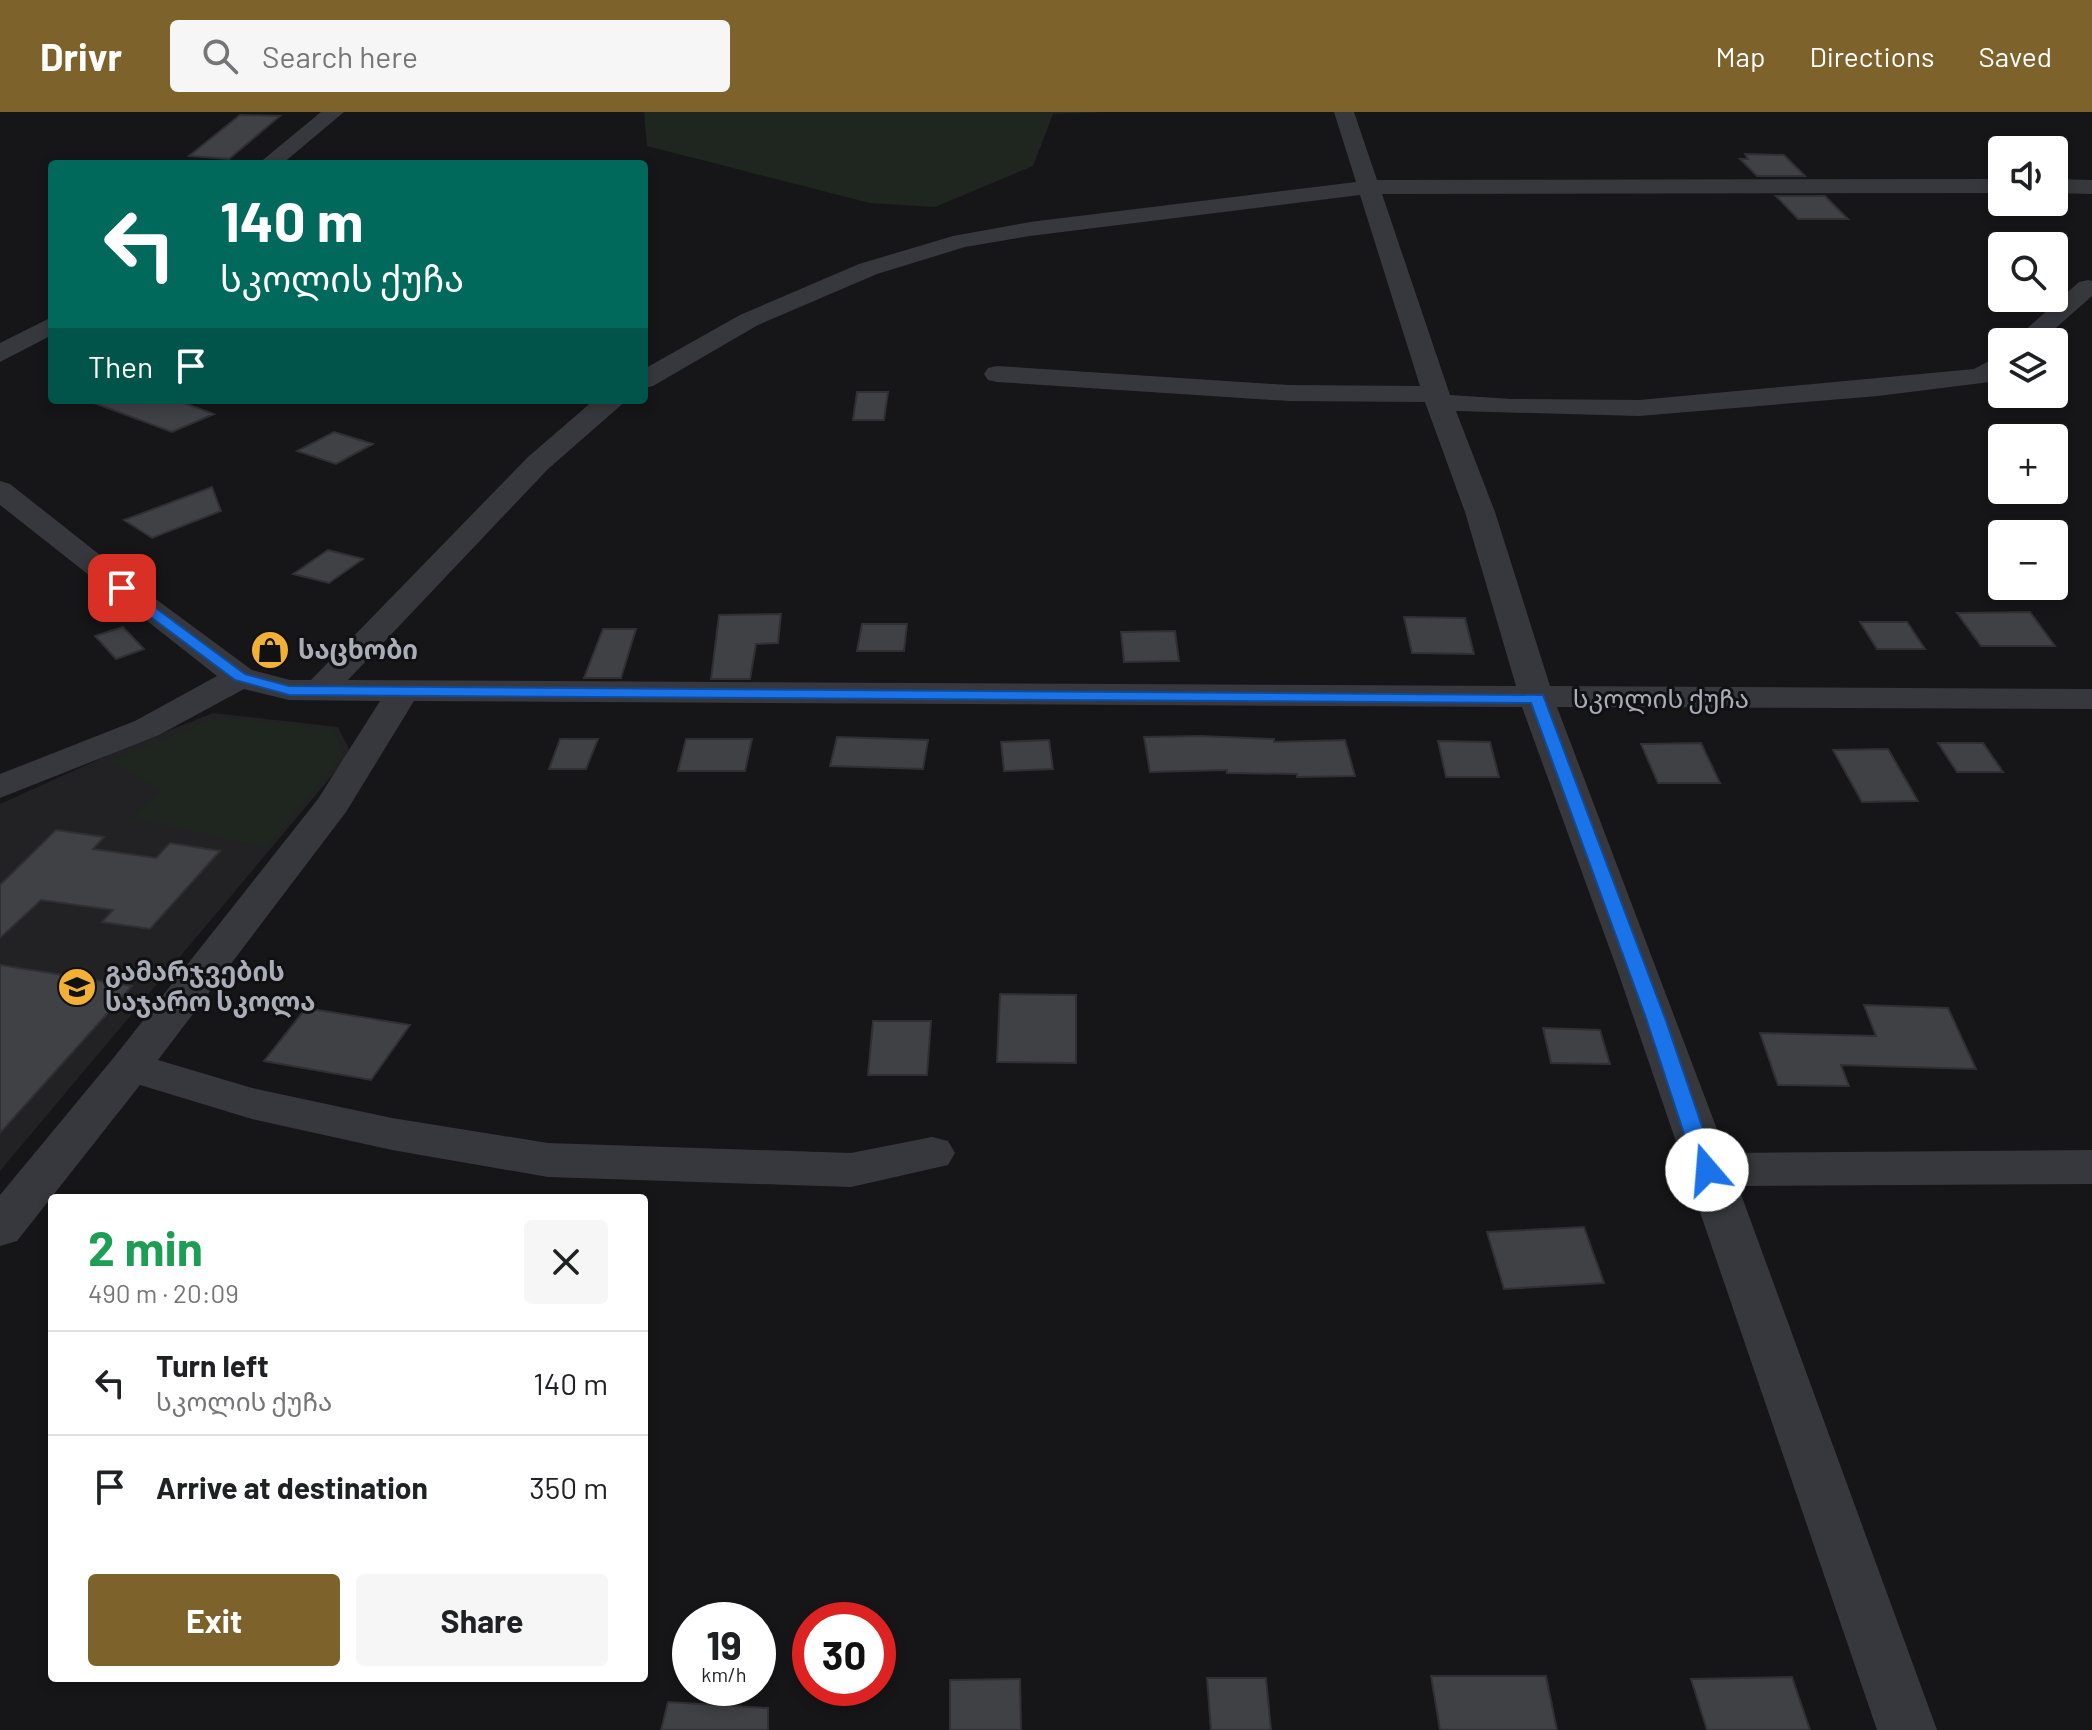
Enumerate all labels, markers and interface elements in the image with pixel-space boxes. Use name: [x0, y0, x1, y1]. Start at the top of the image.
search box: [170, 20, 730, 92]
text: Drivr: [40, 33, 122, 79]
icon: search: [198, 34, 242, 78]
text: Search here: [262, 38, 418, 74]
text: Map: [1716, 39, 1765, 73]
text: Directions: [1809, 39, 1935, 73]
text: Saved: [1979, 39, 2052, 73]
map controls: [1988, 136, 2068, 600]
button: sound: [1988, 136, 2068, 216]
text: 140 m: [220, 186, 364, 253]
icon: left: [88, 192, 192, 296]
button: search: [1988, 232, 2068, 312]
text: სკოლის ქუჩა: [220, 256, 464, 299]
button: layers: [1988, 328, 2068, 408]
icon: arrive: [169, 344, 213, 388]
text: Then: [88, 348, 153, 384]
button: +: [1988, 424, 2068, 504]
button: −: [1988, 520, 2068, 600]
pin: [88, 554, 156, 622]
icon: arrive: [100, 566, 144, 610]
shop icon: საცხობი: [249, 629, 291, 671]
place label: საცხობი: [298, 633, 418, 666]
street label: სკოლის ქუჩა: [1573, 682, 1749, 715]
place label: გამარჯვების საჯარო სკოლა: [105, 955, 315, 1018]
school or university icon: გამარჯვების საჯარო სკოლა: [56, 966, 98, 1008]
position arrow: [1665, 1128, 1749, 1212]
text: 2 min: [88, 1218, 203, 1276]
button: close: [524, 1220, 608, 1304]
text: 490 m · 20:09: [88, 1277, 239, 1308]
text: Turn left: [156, 1347, 269, 1383]
icon: left: [88, 1361, 132, 1405]
text: 140 m: [533, 1365, 608, 1401]
text: სკოლის ქუჩა: [156, 1385, 332, 1416]
icon: arrive: [88, 1465, 132, 1509]
text: Arrive at destination: [156, 1469, 428, 1505]
text: 350 m: [529, 1469, 608, 1505]
button: Exit: [88, 1574, 340, 1666]
button: Share: [356, 1574, 608, 1666]
speed limit sign: 30: [792, 1602, 896, 1706]
text: 19: [706, 1620, 742, 1668]
text: km/h: [701, 1662, 747, 1686]

